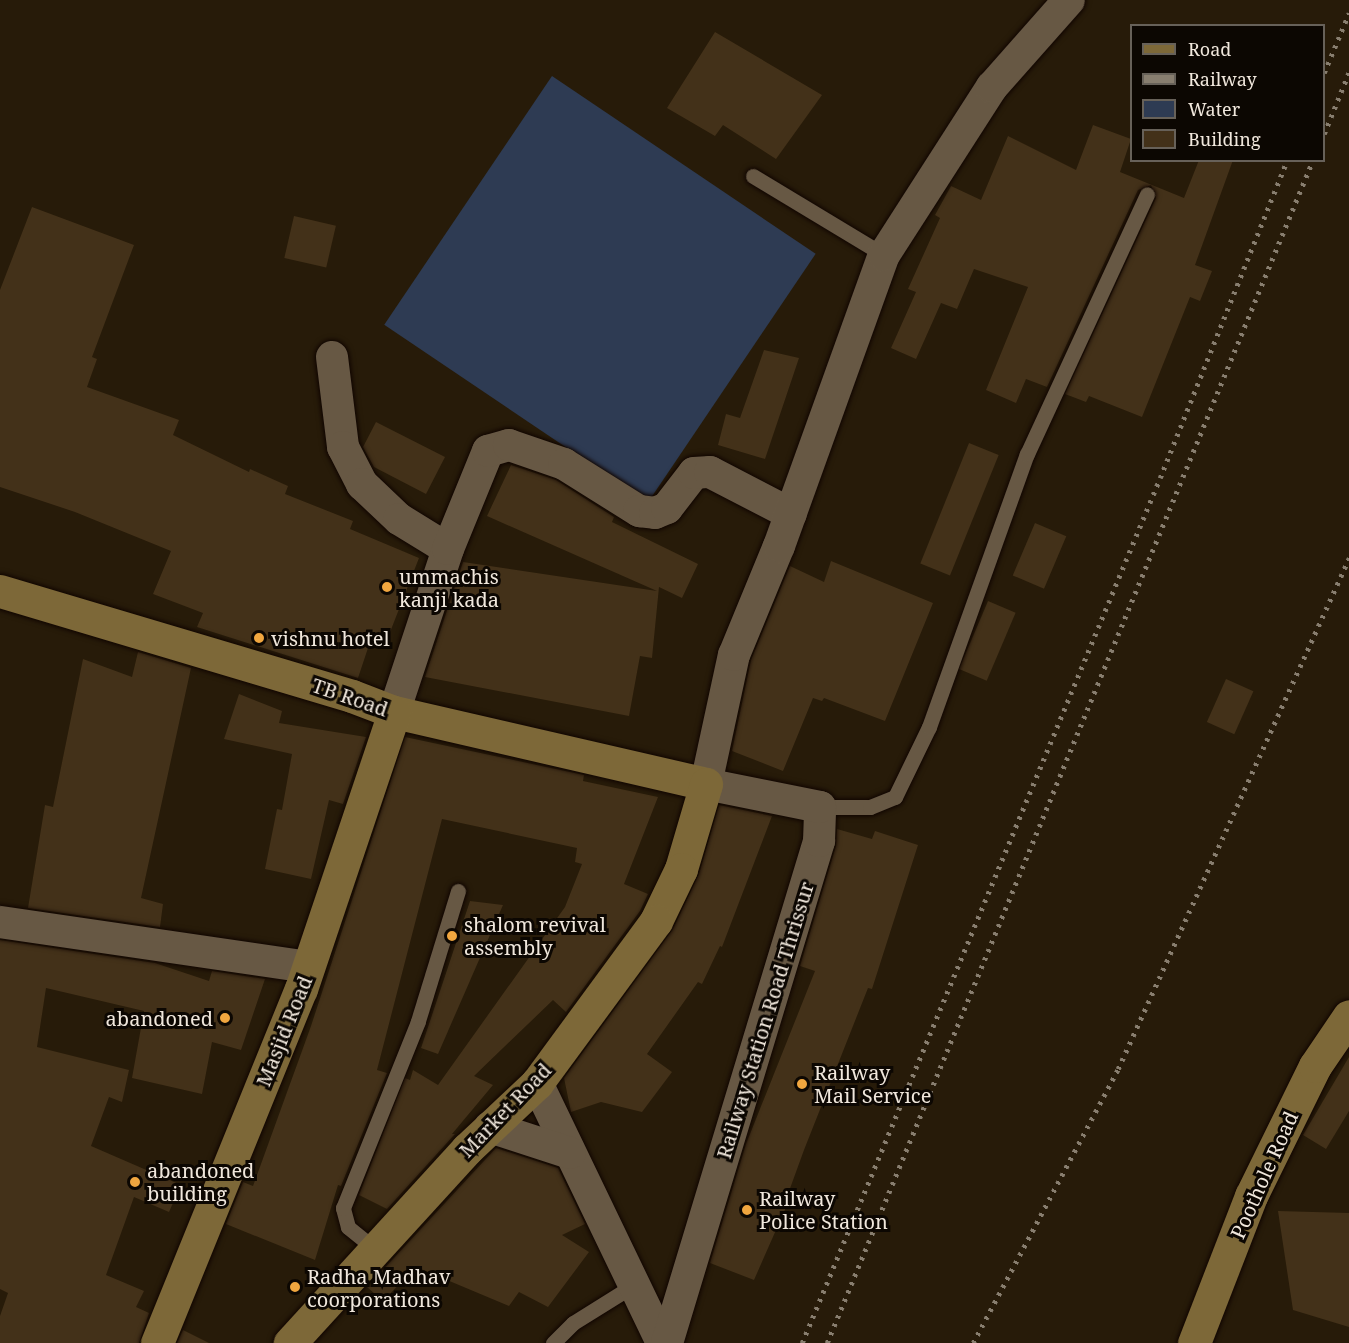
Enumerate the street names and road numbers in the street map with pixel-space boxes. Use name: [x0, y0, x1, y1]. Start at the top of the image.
street label: TB Road: [309, 673, 391, 721]
street label: Railway Station Road Thrissur: [711, 879, 819, 1161]
street label: Masjid Road: [251, 972, 317, 1090]
street label: Market Road: [454, 1058, 556, 1162]
street label: Poothole Road: [1225, 1108, 1303, 1242]

